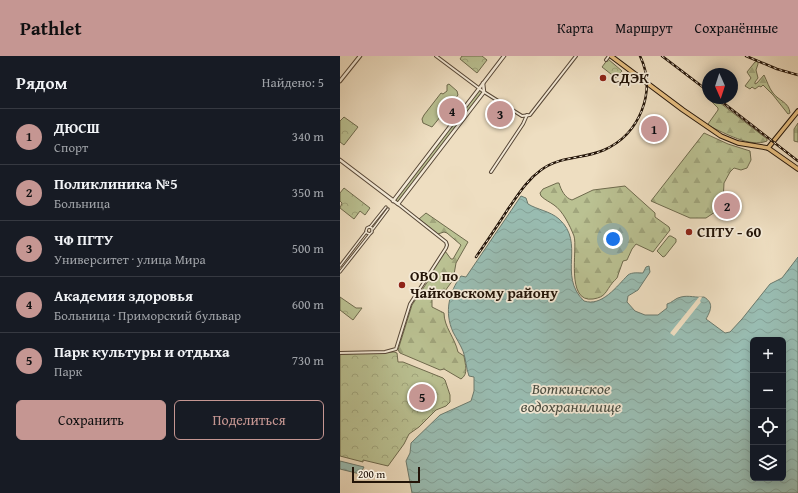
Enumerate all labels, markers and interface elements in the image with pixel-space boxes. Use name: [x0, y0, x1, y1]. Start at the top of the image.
text: Pathlet: [20, 14, 82, 42]
text: Карта: [557, 18, 593, 38]
text: Маршрут: [615, 18, 673, 38]
text: Сохранённые: [695, 18, 778, 38]
place label: СДЭК: [611, 67, 649, 88]
north arrow: [702, 68, 738, 104]
text: Рядом: [16, 70, 67, 95]
text: Найдено: 5: [262, 73, 324, 92]
marker: СДЭК: [598, 73, 608, 83]
pin: 4: [439, 96, 465, 126]
pin: 3: [487, 99, 513, 129]
pin: 1: [641, 114, 667, 144]
text: ДЮСШ: [54, 117, 100, 138]
text: 1: [26, 127, 32, 146]
text: 340 m: [292, 127, 324, 146]
text: Спорт: [54, 138, 88, 157]
text: Поликлиника №5: [54, 173, 178, 194]
text: 2: [26, 183, 32, 202]
text: 350 m: [292, 183, 324, 202]
pin: 2: [714, 191, 740, 221]
text: Больница: [54, 194, 110, 213]
place label: СПТУ - 60: [697, 221, 762, 242]
marker: СПТУ - 60: [684, 227, 694, 237]
text: ЧФ ПГТУ: [54, 229, 113, 250]
your location: [603, 229, 623, 249]
text: 3: [26, 239, 32, 258]
text: 500 m: [292, 239, 324, 258]
text: Университет · улица Мира: [54, 250, 206, 269]
place label: ОВО по Чайковскому району: [410, 265, 558, 303]
marker: ОВО по Чайковскому району: [397, 280, 407, 290]
text: Академия здоровья: [54, 285, 193, 306]
text: 4: [26, 295, 32, 314]
text: 600 m: [292, 295, 324, 314]
text: Больница · Приморский бульвар: [54, 306, 241, 325]
map controls: [750, 337, 786, 481]
button: +: [750, 337, 786, 373]
text: Парк культуры и отдыха: [54, 341, 230, 362]
text: 5: [26, 351, 32, 370]
text: 730 m: [292, 351, 324, 370]
text: Парк: [54, 362, 82, 381]
button: −: [750, 373, 786, 409]
water label: Воткинское водохранилище: [521, 376, 622, 418]
pin: 5: [409, 382, 435, 412]
button: Сохранить: [16, 400, 166, 440]
button: Поделиться: [174, 400, 324, 440]
button: locate: [750, 409, 786, 445]
button: layers: [750, 445, 786, 481]
scale bar: [352, 465, 420, 484]
text: 200 m: [358, 466, 385, 482]

